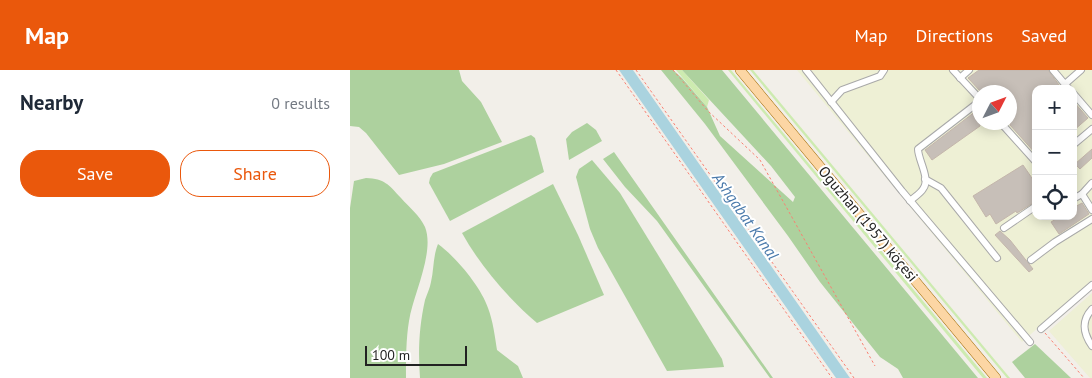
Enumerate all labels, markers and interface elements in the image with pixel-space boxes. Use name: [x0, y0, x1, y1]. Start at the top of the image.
text: Map: [25, 20, 69, 51]
text: Map: [855, 24, 887, 47]
text: Directions: [915, 24, 993, 47]
text: Saved: [1021, 24, 1067, 47]
north arrow: [972, 85, 1017, 130]
map controls: [1032, 85, 1077, 220]
button: +: [1032, 85, 1077, 130]
text: Nearby: [20, 89, 83, 116]
text: 0 results: [271, 93, 330, 113]
button: −: [1032, 130, 1077, 175]
button: Save: [20, 150, 170, 197]
button: Share: [180, 150, 330, 197]
street label: Oguzhan (1957) köçesi: [814, 162, 922, 286]
water label: Ashgabat Kanal: [708, 168, 784, 264]
button: locate: [1032, 175, 1077, 220]
scale bar: [365, 343, 468, 366]
text: 100 m: [372, 346, 410, 364]

